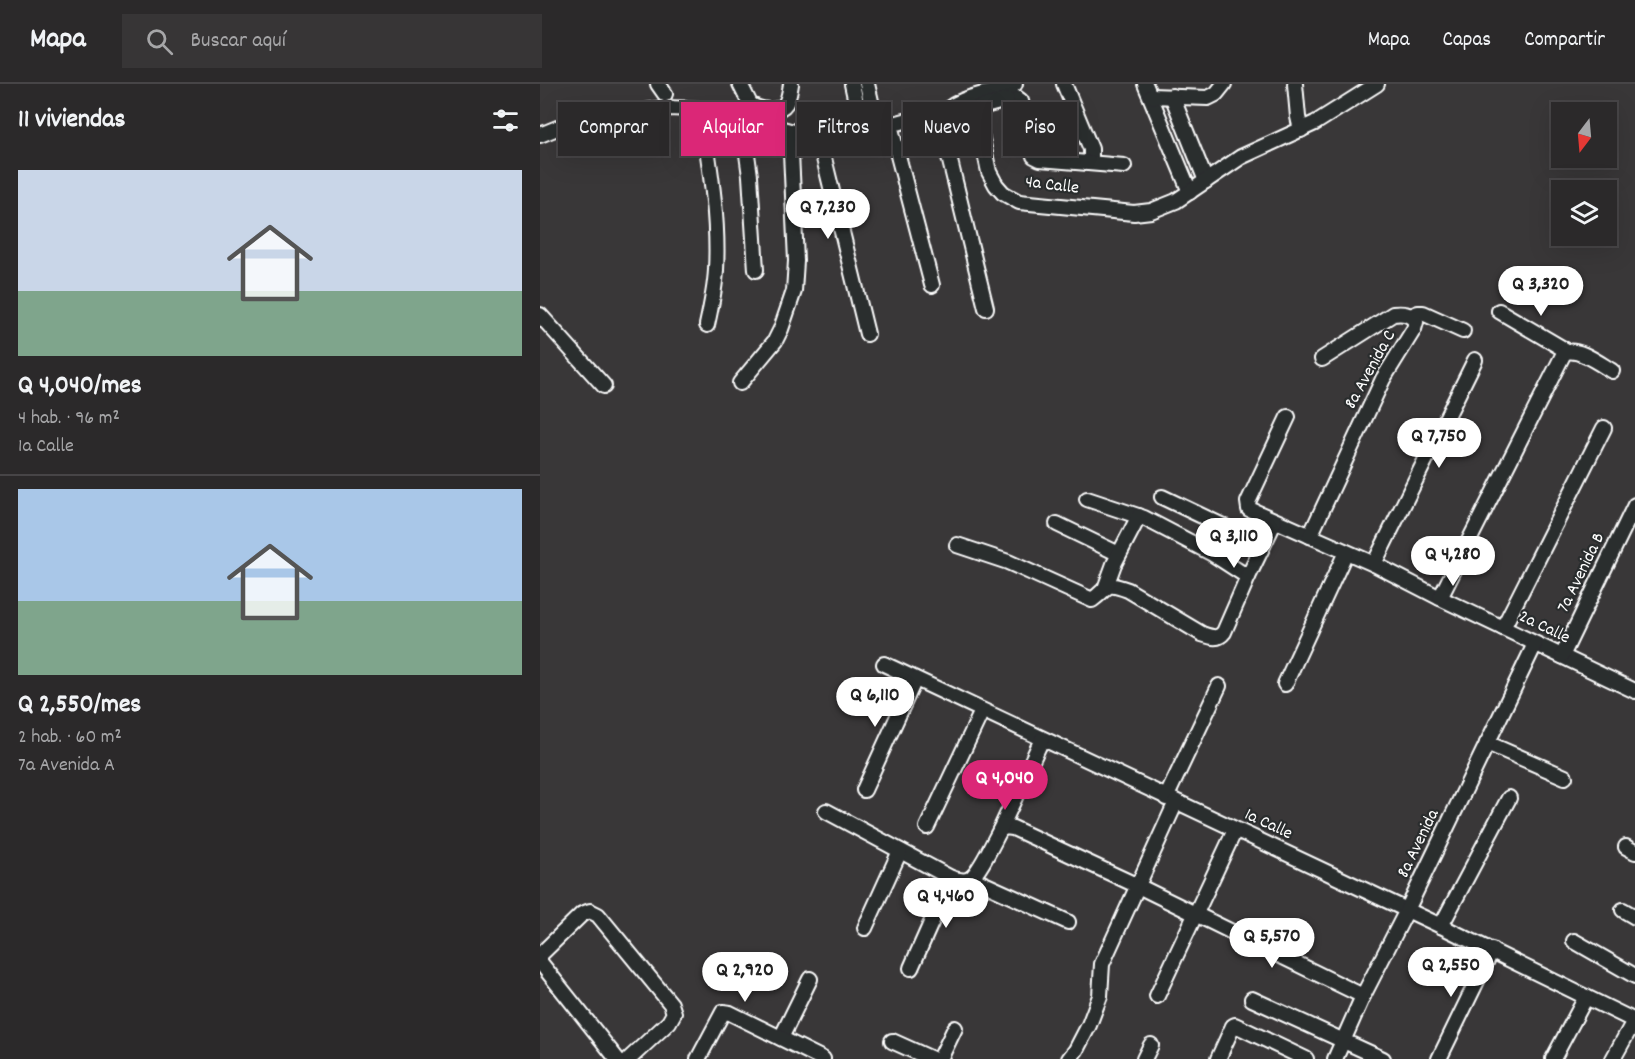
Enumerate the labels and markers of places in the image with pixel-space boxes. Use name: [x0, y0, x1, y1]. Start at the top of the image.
pin: Q 7,230: [773, 189, 883, 240]
pin: Q 3,320: [1486, 266, 1596, 317]
pin: Q 7,750: [1384, 418, 1494, 469]
pin: Q 3,110: [1179, 518, 1289, 569]
pin: Q 4,280: [1398, 536, 1508, 587]
pin: Q 6,110: [820, 677, 930, 728]
pin: Q 4,040: [950, 760, 1060, 811]
pin: Q 4,460: [891, 878, 1001, 929]
pin: Q 5,570: [1217, 918, 1327, 969]
pin: Q 2,550: [1396, 947, 1506, 998]
pin: Q 2,920: [690, 952, 800, 1003]

